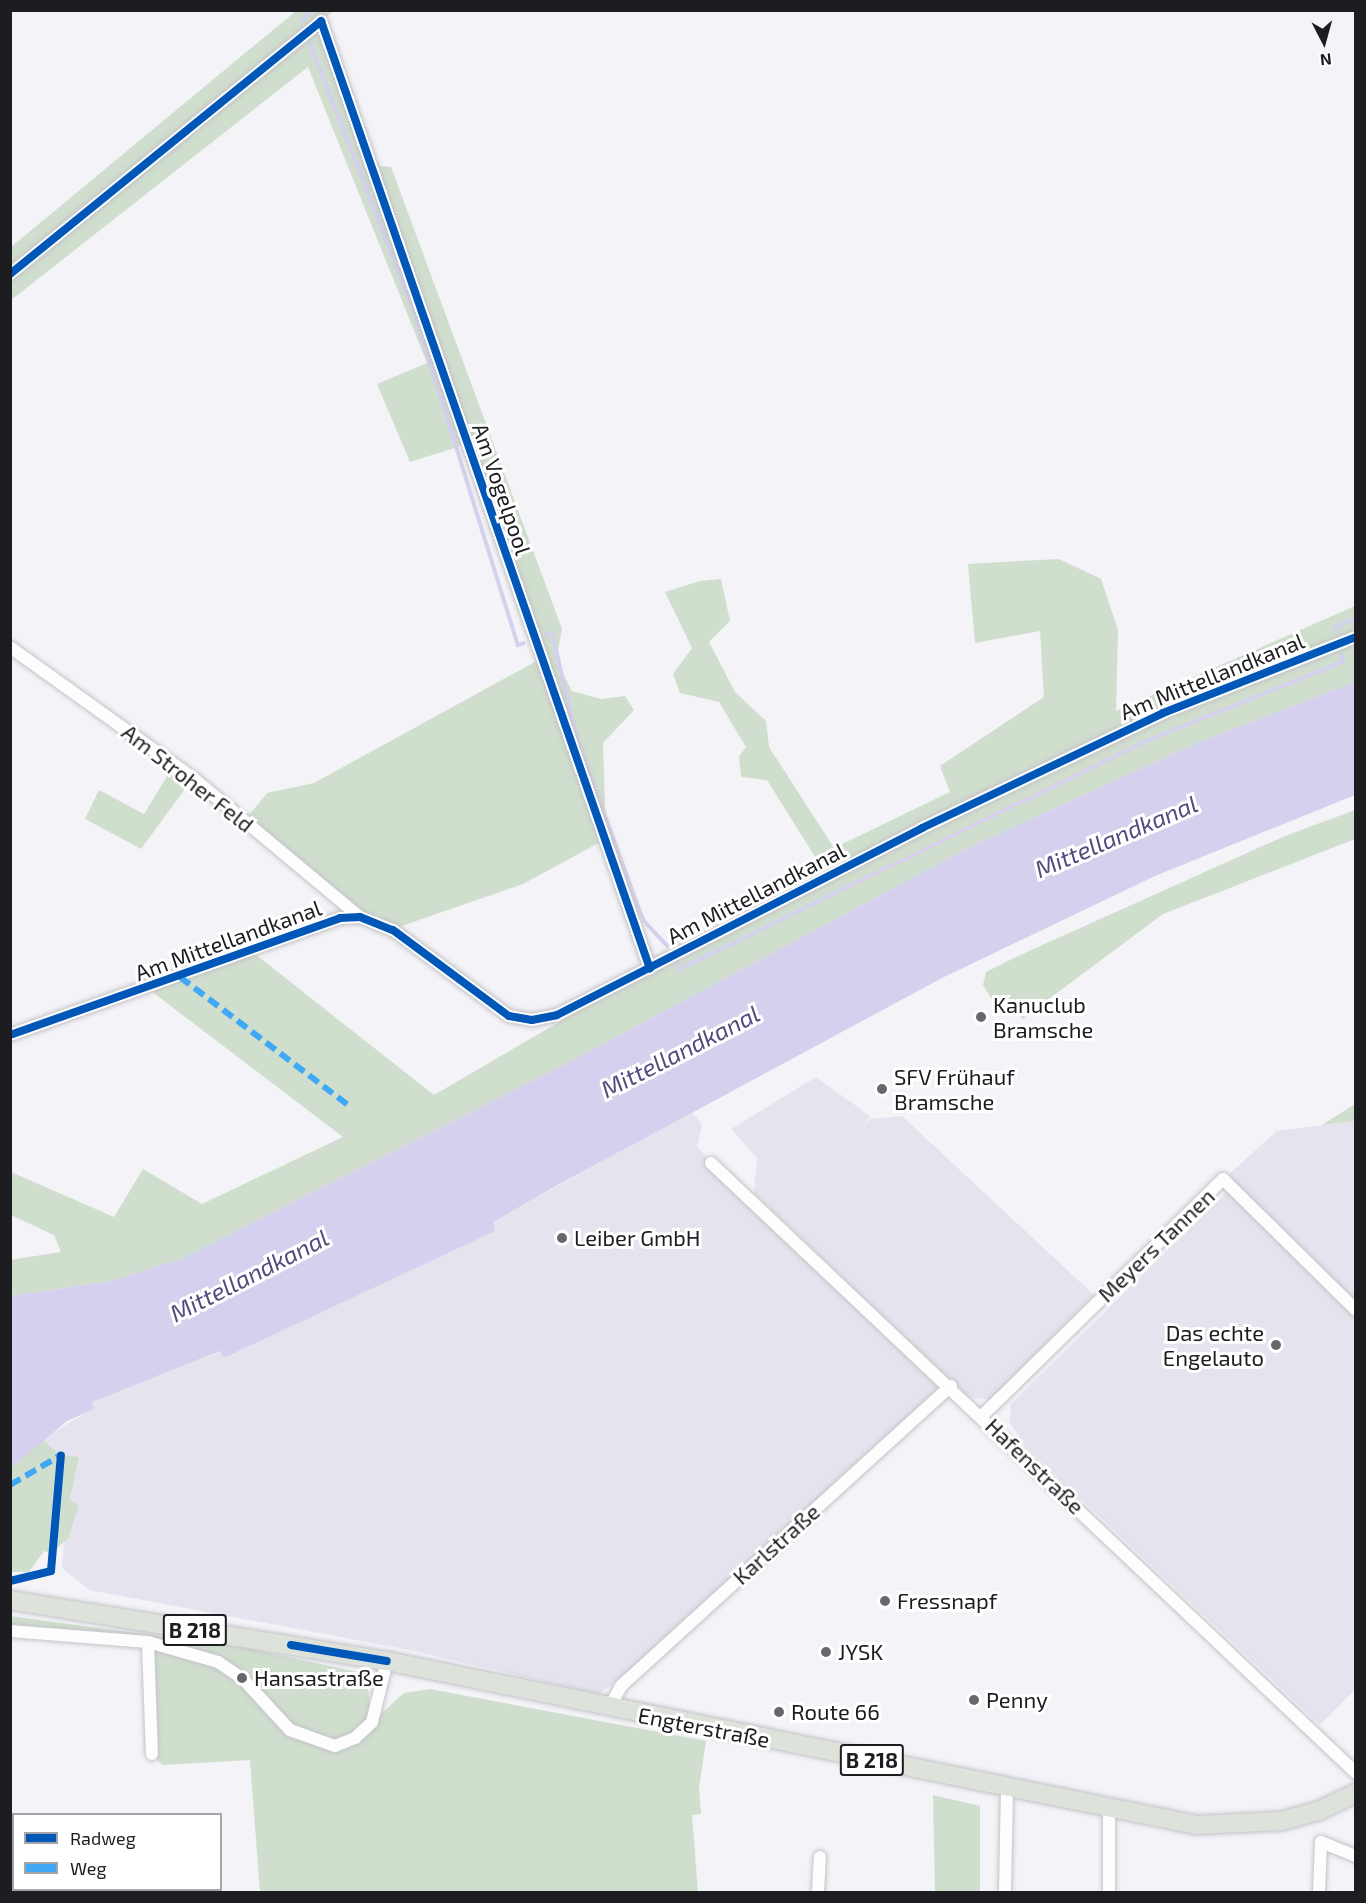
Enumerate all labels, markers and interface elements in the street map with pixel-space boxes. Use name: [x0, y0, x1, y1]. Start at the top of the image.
north arrow: [1294, 12, 1354, 72]
text: N: [1319, 50, 1333, 70]
street label: Am Vogelpool: [467, 420, 537, 558]
street label: Am Mittellandkanal: [1116, 627, 1308, 725]
street label: Am Stroher Feld: [117, 718, 259, 838]
water label: Mittellandkanal: [1030, 789, 1202, 883]
street label: Am Mittellandkanal: [663, 837, 849, 949]
street label: Am Mittellandkanal: [131, 894, 325, 986]
place label: Kanuclub Bramsche: [993, 991, 1093, 1042]
water label: Mittellandkanal: [596, 999, 764, 1103]
marker: Kanuclub Bramsche: [974, 1010, 988, 1024]
place label: SFV Frühauf Bramsche: [894, 1063, 1015, 1114]
marker: SFV Frühauf Bramsche: [875, 1082, 889, 1096]
street label: Meyers Tannen: [1092, 1183, 1220, 1307]
water label: Mittellandkanal: [165, 1223, 333, 1327]
place label: Leiber GmbH: [574, 1225, 701, 1251]
marker: Leiber GmbH: [555, 1231, 569, 1245]
place label: Das echte Engelauto: [1163, 1319, 1264, 1370]
marker: Das echte Engelauto: [1269, 1338, 1283, 1352]
street label: Hafenstraße: [980, 1413, 1090, 1519]
street label: Karlstraße: [727, 1498, 825, 1590]
place label: Fressnapf: [897, 1588, 997, 1614]
marker: Fressnapf: [878, 1594, 892, 1608]
road number: B 218: [162, 1612, 228, 1648]
place label: JYSK: [838, 1639, 883, 1665]
marker: JYSK: [819, 1645, 833, 1659]
place label: Hansastraße: [254, 1665, 384, 1691]
marker: Hansastraße: [235, 1671, 249, 1685]
place label: Penny: [986, 1687, 1048, 1713]
marker: Penny: [967, 1693, 981, 1707]
place label: Route 66: [791, 1699, 880, 1725]
street label: Engterstraße: [636, 1701, 772, 1753]
marker: Route 66: [772, 1705, 786, 1719]
road number: B 218: [839, 1742, 905, 1778]
legend: [12, 1813, 222, 1891]
text: Radweg: [70, 1827, 136, 1849]
text: Weg: [70, 1857, 106, 1879]

